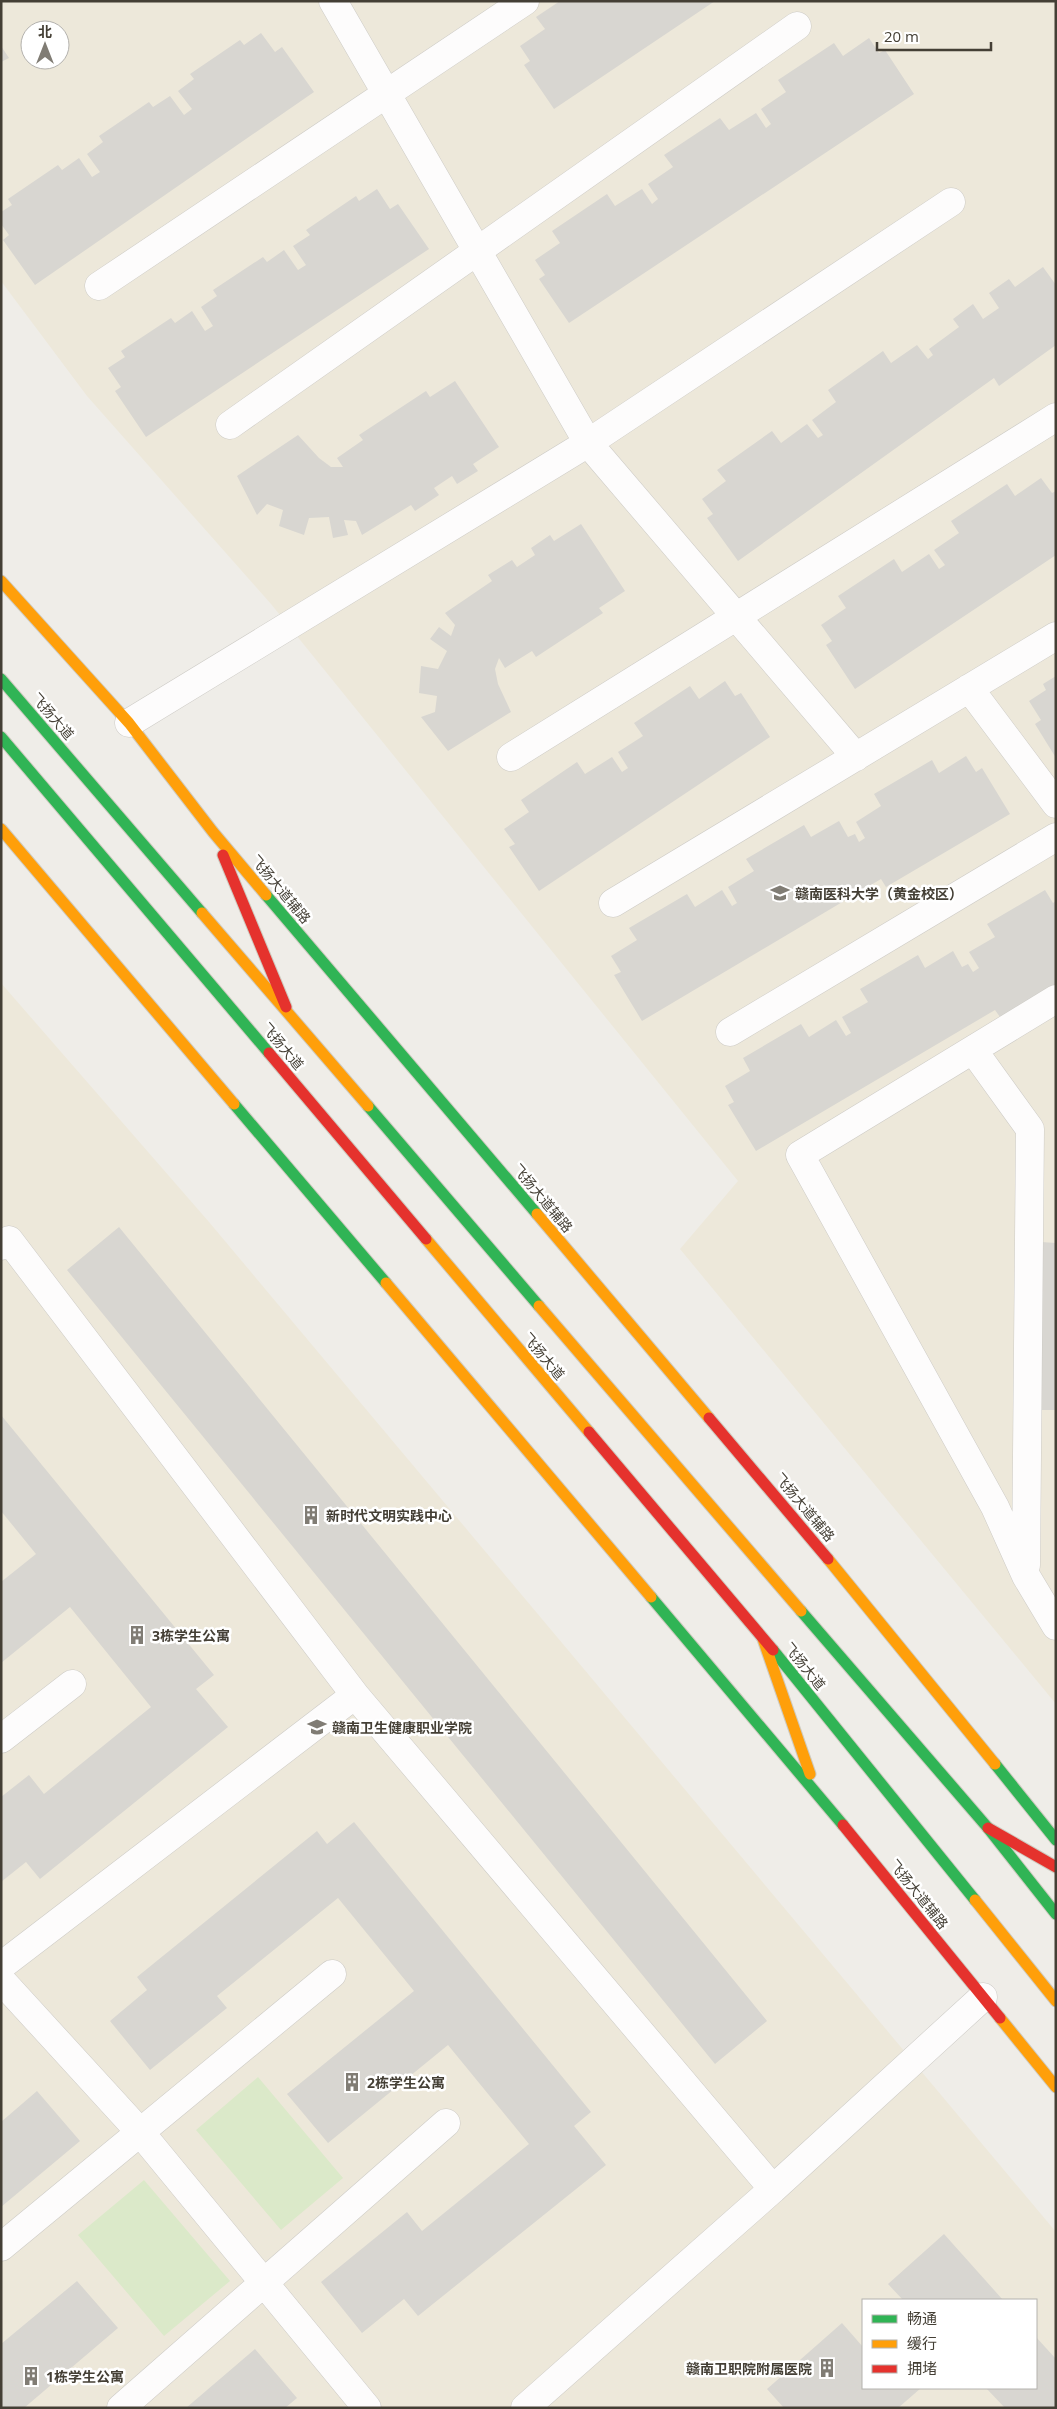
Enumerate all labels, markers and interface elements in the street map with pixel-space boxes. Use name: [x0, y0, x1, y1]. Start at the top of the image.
north arrow: [20, 20, 70, 70]
scale bar: [877, 20, 991, 52]
text: 北: [38, 22, 52, 41]
text: 20 m: [884, 26, 919, 46]
street label: 飞扬大道: [27, 689, 79, 743]
street label: 飞扬大道辅路: [247, 851, 315, 927]
school or university icon: 赣南医科大学（黄金校区）: [769, 882, 791, 904]
place label: 赣南医科大学（黄金校区）: [795, 884, 963, 903]
street label: 飞扬大道: [258, 1018, 308, 1074]
street label: 飞扬大道辅路: [509, 1160, 577, 1236]
street label: 飞扬大道: [519, 1328, 569, 1384]
street label: 飞扬大道辅路: [771, 1469, 839, 1545]
building icon: 新时代文明实践中心: [300, 1504, 322, 1526]
place label: 新时代文明实践中心: [326, 1506, 452, 1525]
building icon: 3栋学生公寓: [126, 1624, 148, 1646]
place label: 3栋学生公寓: [152, 1626, 230, 1645]
street label: 飞扬大道: [780, 1638, 830, 1694]
school or university icon: 赣南卫生健康职业学院: [306, 1716, 328, 1738]
place label: 赣南卫生健康职业学院: [332, 1718, 472, 1737]
street label: 飞扬大道辅路: [885, 1855, 953, 1933]
building icon: 2栋学生公寓: [341, 2071, 363, 2093]
place label: 2栋学生公寓: [367, 2073, 445, 2092]
legend: [862, 2299, 1037, 2389]
text: 畅通: [907, 2308, 937, 2328]
text: 缓行: [907, 2333, 937, 2353]
building icon: 赣南卫职院附属医院: [816, 2357, 838, 2379]
text: 拥堵: [907, 2358, 937, 2378]
place label: 赣南卫职院附属医院: [686, 2359, 812, 2378]
building icon: 1栋学生公寓: [20, 2365, 42, 2387]
place label: 1栋学生公寓: [46, 2367, 124, 2386]

